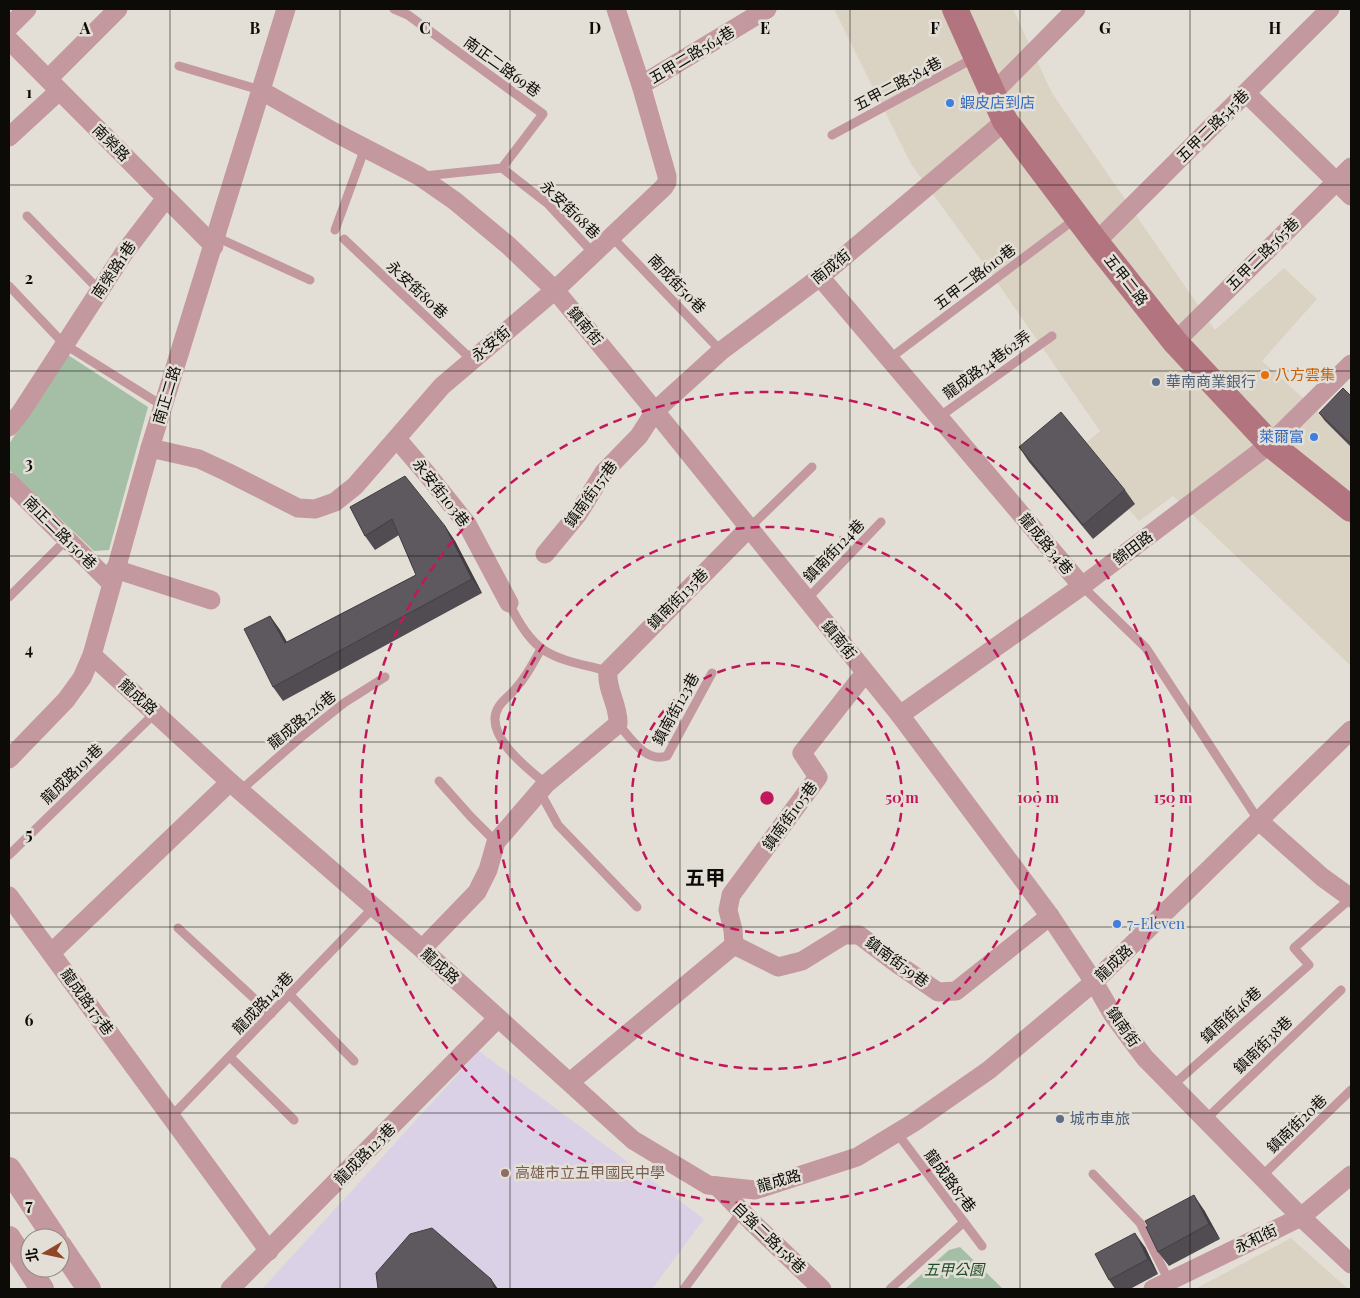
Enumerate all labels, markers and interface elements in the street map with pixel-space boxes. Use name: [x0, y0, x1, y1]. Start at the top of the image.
text: A: [79, 17, 91, 38]
text: B: [250, 17, 261, 38]
text: C: [419, 17, 431, 38]
text: D: [589, 17, 601, 38]
text: E: [760, 17, 770, 38]
text: F: [930, 17, 940, 38]
text: G: [1099, 17, 1111, 38]
text: H: [1269, 17, 1282, 38]
street label: 五甲二路564巷: [645, 21, 738, 88]
street label: 南正二路69巷: [460, 32, 545, 101]
street label: 五甲二路584巷: [850, 52, 945, 115]
text: 1: [26, 81, 32, 102]
street label: 五甲二路545巷: [1172, 85, 1253, 166]
place label: 蝦皮店到店: [960, 92, 1035, 112]
marker: 蝦皮店到店: [944, 97, 956, 109]
street label: 南榮路: [89, 119, 135, 165]
street label: 永安街68巷: [537, 176, 605, 243]
street label: 五甲二路565巷: [1222, 213, 1303, 294]
street label: 南榮路1巷: [87, 237, 140, 302]
street label: 五甲二路610巷: [930, 239, 1019, 313]
street label: 南成街: [807, 244, 854, 288]
street label: 南成街50巷: [644, 249, 711, 317]
street label: 五甲二路: [1100, 250, 1153, 309]
street label: 永安街80巷: [383, 256, 453, 323]
text: 2: [25, 267, 33, 288]
street label: 鎮南街: [564, 302, 608, 349]
street label: 永安街: [467, 321, 514, 365]
street label: 龍成路34巷62弄: [938, 325, 1034, 403]
street label: 南正二路: [148, 363, 184, 426]
place label: 八方雲集: [1275, 364, 1335, 384]
marker: 八方雲集: [1259, 369, 1271, 381]
place label: 華南商業銀行: [1166, 371, 1256, 391]
marker: 華南商業銀行: [1150, 376, 1162, 388]
place label: 萊爾富: [1259, 426, 1304, 446]
marker: 萊爾富: [1308, 431, 1320, 443]
text: 3: [25, 452, 33, 473]
street label: 永安街103巷: [409, 454, 475, 531]
street label: 鎮南街157巷: [559, 456, 621, 531]
street label: 南正二路150巷: [20, 491, 102, 573]
street label: 龍成路34巷: [1015, 509, 1078, 578]
street label: 鎮南街124巷: [798, 515, 868, 586]
street label: 錦田路: [1108, 526, 1156, 569]
street label: 鎮南街135巷: [643, 564, 712, 633]
street label: 鎮南街: [818, 616, 862, 663]
text: 4: [25, 638, 33, 659]
street label: 鎮南街123巷: [647, 669, 703, 748]
street label: 龍成路: [115, 674, 162, 719]
street label: 龍成路226巷: [263, 686, 340, 753]
street label: 龍成路191巷: [36, 739, 107, 808]
street label: 鎮南街105巷: [757, 777, 821, 854]
text: 50 m: [885, 787, 919, 807]
text: 100 m: [1017, 787, 1060, 807]
text: 150 m: [1153, 787, 1193, 807]
centre of rings: [758, 789, 776, 807]
text: 5: [25, 823, 33, 844]
district label: 五甲: [685, 863, 725, 890]
place label: 7-Eleven: [1127, 913, 1185, 933]
marker: 7-Eleven: [1111, 918, 1123, 930]
street label: 鎮南街59巷: [862, 931, 933, 991]
street label: 龍成路: [1090, 939, 1136, 985]
street label: 龍成路: [417, 943, 464, 988]
street label: 龍成路175巷: [57, 964, 119, 1039]
street label: 龍成路143巷: [227, 967, 297, 1038]
street label: 鎮南街46巷: [1196, 982, 1265, 1047]
street label: 鎮南街: [1103, 1002, 1145, 1051]
text: 6: [25, 1009, 34, 1030]
street label: 鎮南街38巷: [1229, 1011, 1296, 1077]
street label: 鎮南街20巷: [1262, 1090, 1331, 1157]
place label: 城市車旅: [1070, 1108, 1130, 1128]
marker: 城市車旅: [1054, 1113, 1066, 1125]
street label: 龍成路123巷: [329, 1118, 399, 1188]
street label: 龍成路87巷: [921, 1145, 981, 1216]
place label: 高雄市立五甲國民中學: [515, 1162, 665, 1182]
street label: 龍成路: [754, 1164, 803, 1196]
marker: 高雄市立五甲國民中學: [499, 1167, 511, 1179]
text: 7: [25, 1194, 33, 1215]
street label: 自強二路158巷: [729, 1197, 811, 1277]
street label: 永和街: [1231, 1219, 1280, 1257]
north arrow: [20, 1228, 70, 1278]
text: 北: [21, 1247, 42, 1264]
park label: 五甲公園: [924, 1259, 986, 1279]

